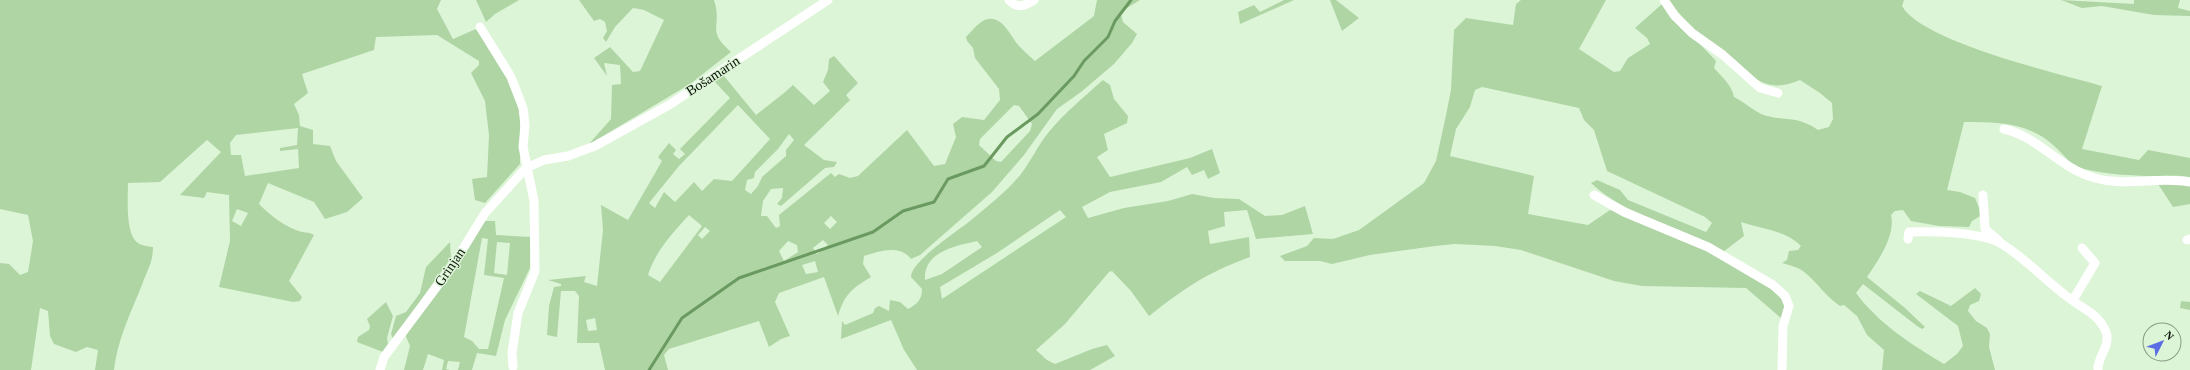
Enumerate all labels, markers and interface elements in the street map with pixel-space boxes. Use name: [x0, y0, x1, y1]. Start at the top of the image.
street label: Bošamarin: [683, 53, 743, 99]
street label: Grinjan: [432, 245, 468, 289]
north arrow: [2142, 322, 2182, 362]
text: N: [2162, 328, 2177, 342]

